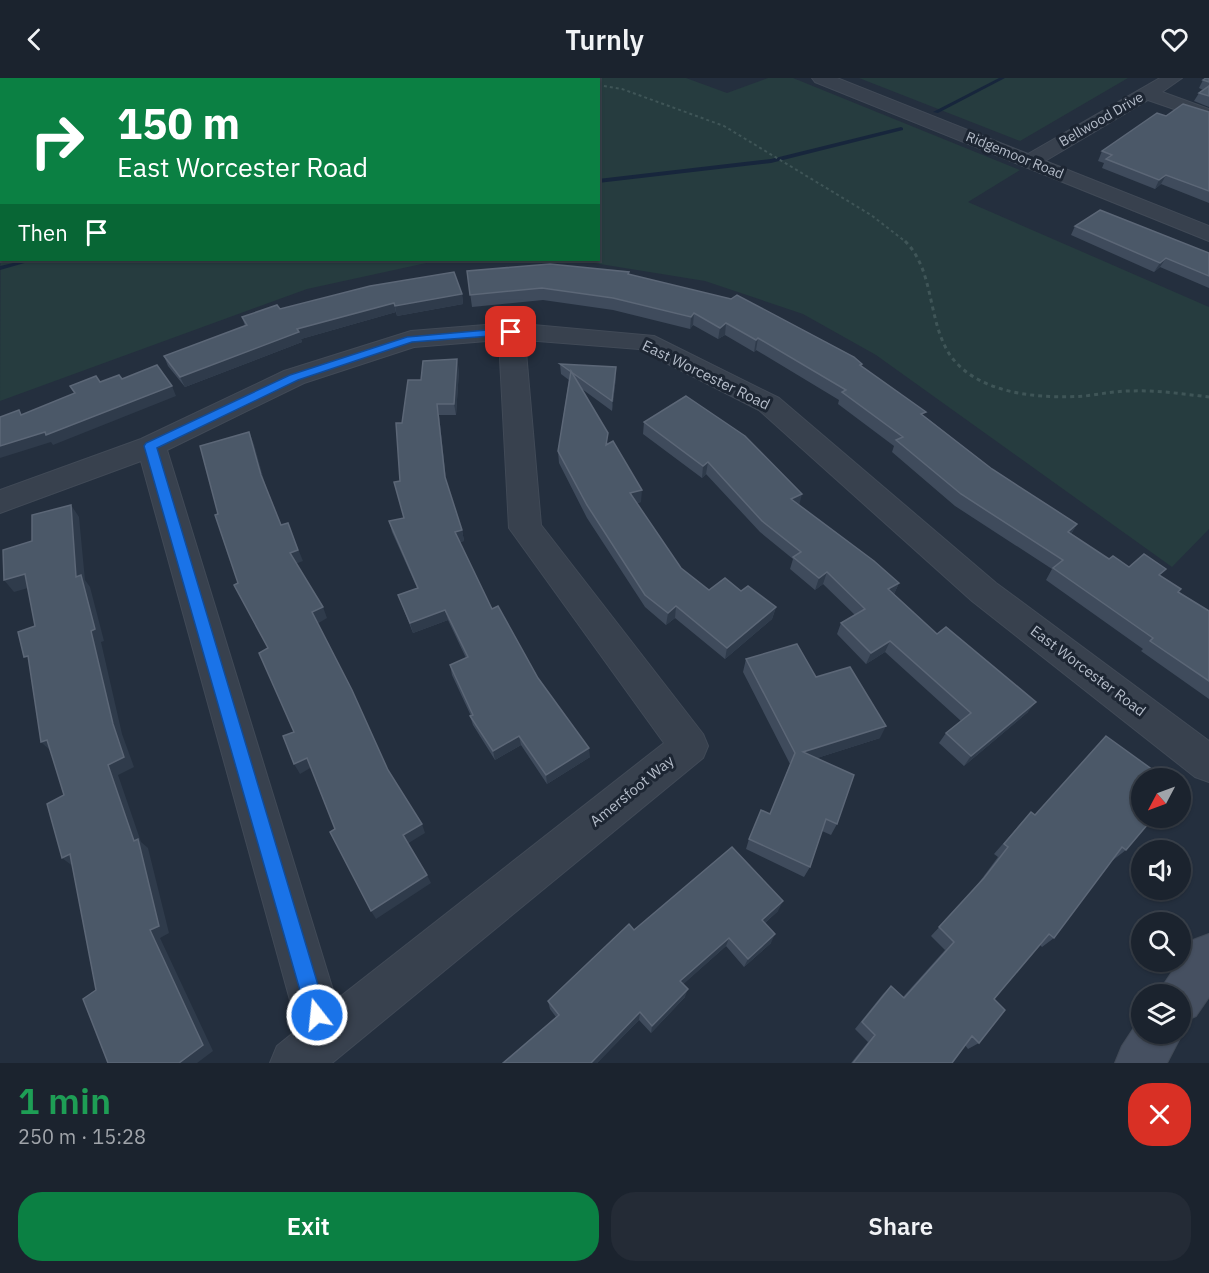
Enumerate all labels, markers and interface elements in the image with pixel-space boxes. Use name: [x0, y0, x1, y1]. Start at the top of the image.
text: Turnly: [565, 22, 644, 57]
icon: back: [18, 23, 51, 56]
icon: heart: [1158, 23, 1191, 56]
street label: Bellwood Drive: [1056, 87, 1147, 150]
text: 150 m: [117, 96, 240, 151]
icon: right: [18, 102, 96, 180]
street label: Ridgemoor Road: [963, 127, 1067, 183]
text: East Worcester Road: [117, 149, 368, 184]
icon: arrive: [80, 216, 113, 249]
text: Then: [18, 218, 68, 247]
pin: [485, 306, 536, 357]
icon: arrive: [494, 315, 527, 348]
street label: East Worcester Road: [639, 335, 773, 414]
street label: East Worcester Road: [1027, 621, 1150, 720]
street label: Amersfoot Way: [586, 751, 678, 830]
north arrow: [1131, 768, 1191, 828]
map controls: [1131, 768, 1191, 1044]
button: sound: [1131, 840, 1191, 900]
button: search: [1131, 912, 1191, 972]
position arrow: [285, 983, 349, 1047]
button: layers: [1131, 984, 1191, 1044]
text: 1 min: [18, 1077, 111, 1124]
button: close: [1128, 1083, 1191, 1146]
text: 250 m · 15:28: [18, 1123, 146, 1150]
button: Exit: [18, 1192, 599, 1261]
button: Share: [611, 1192, 1191, 1261]

